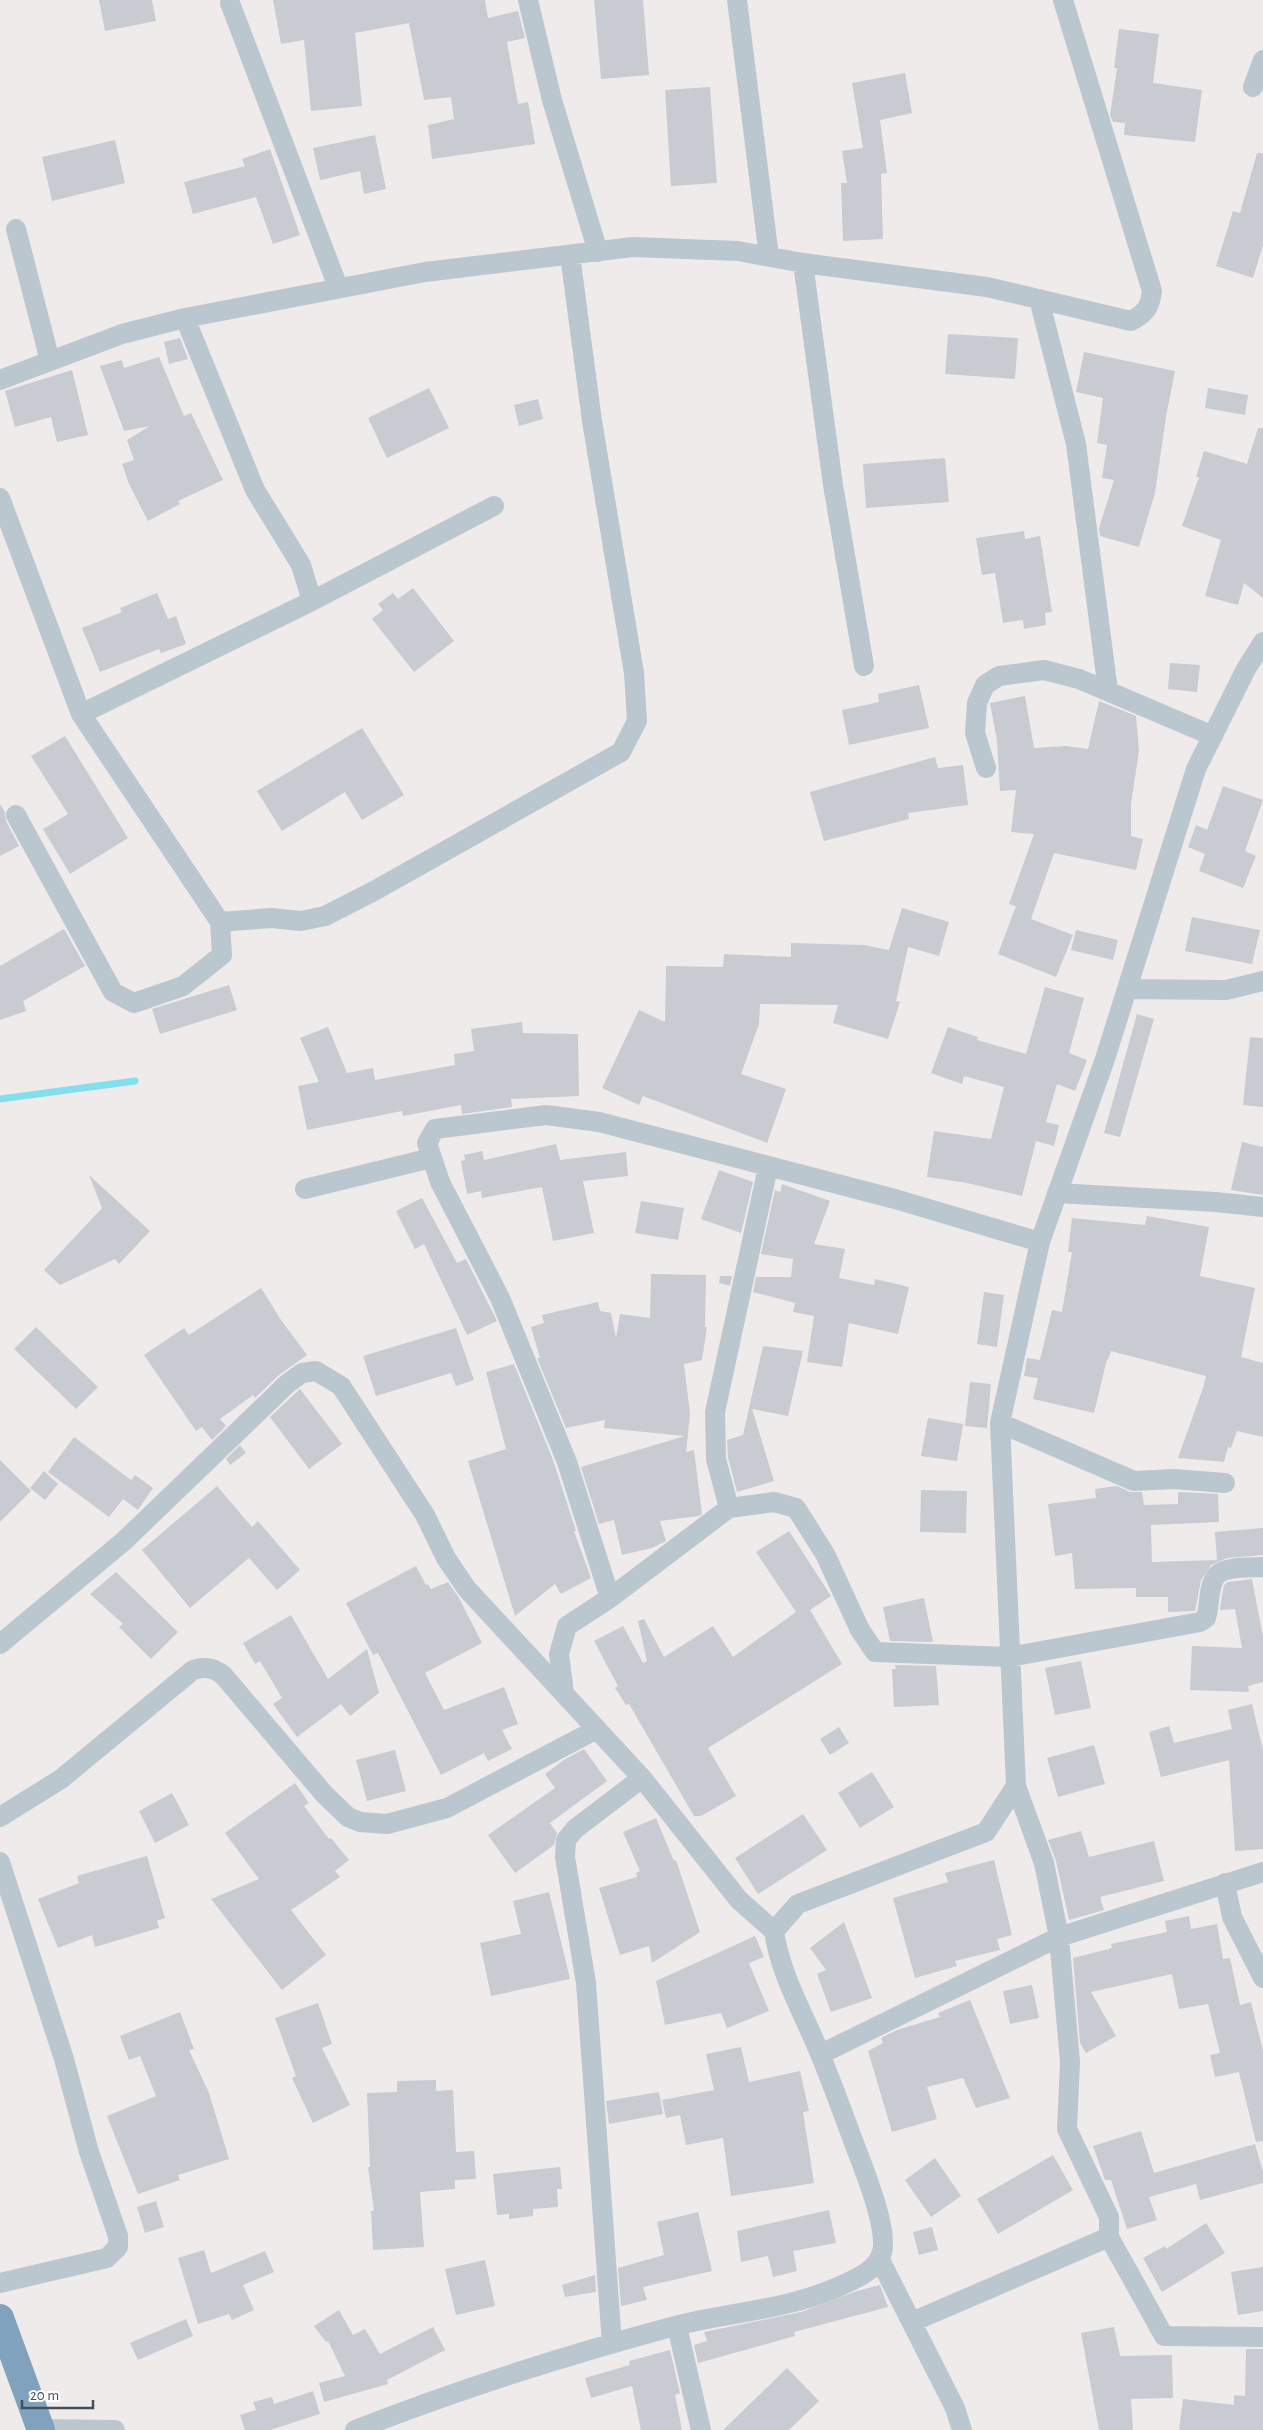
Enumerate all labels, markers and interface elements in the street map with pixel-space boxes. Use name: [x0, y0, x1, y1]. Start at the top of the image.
scale bar: [22, 2378, 94, 2410]
text: 20 m: [30, 2388, 59, 2403]

